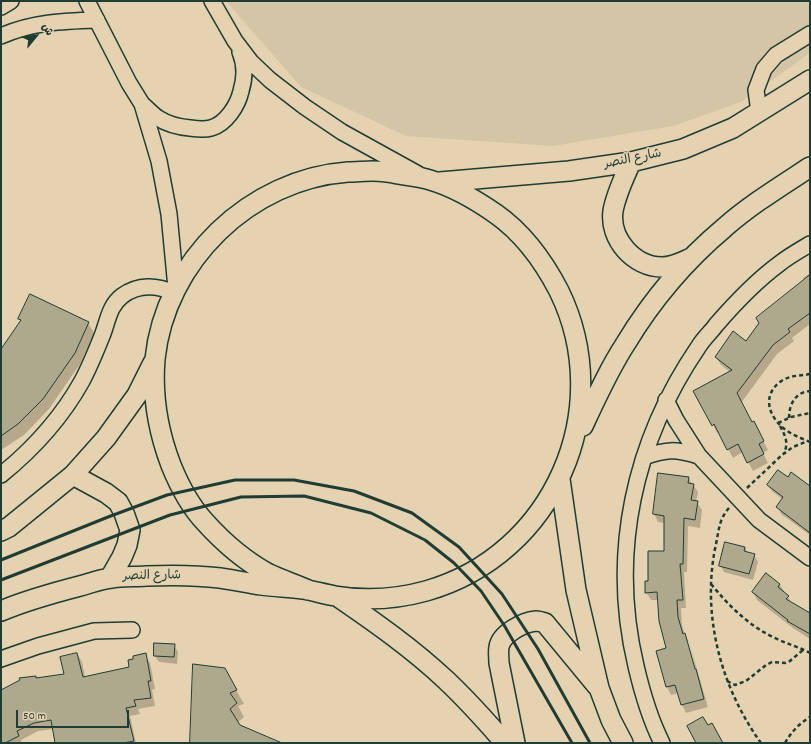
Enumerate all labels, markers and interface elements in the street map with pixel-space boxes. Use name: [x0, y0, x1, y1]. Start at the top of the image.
north arrow: [16, 16, 56, 56]
text: ش: [37, 21, 56, 39]
street label: شارع النصر: [603, 147, 663, 173]
street label: شارع النصر: [123, 569, 181, 585]
scale bar: [18, 702, 131, 728]
text: 50 m: [23, 708, 46, 725]

